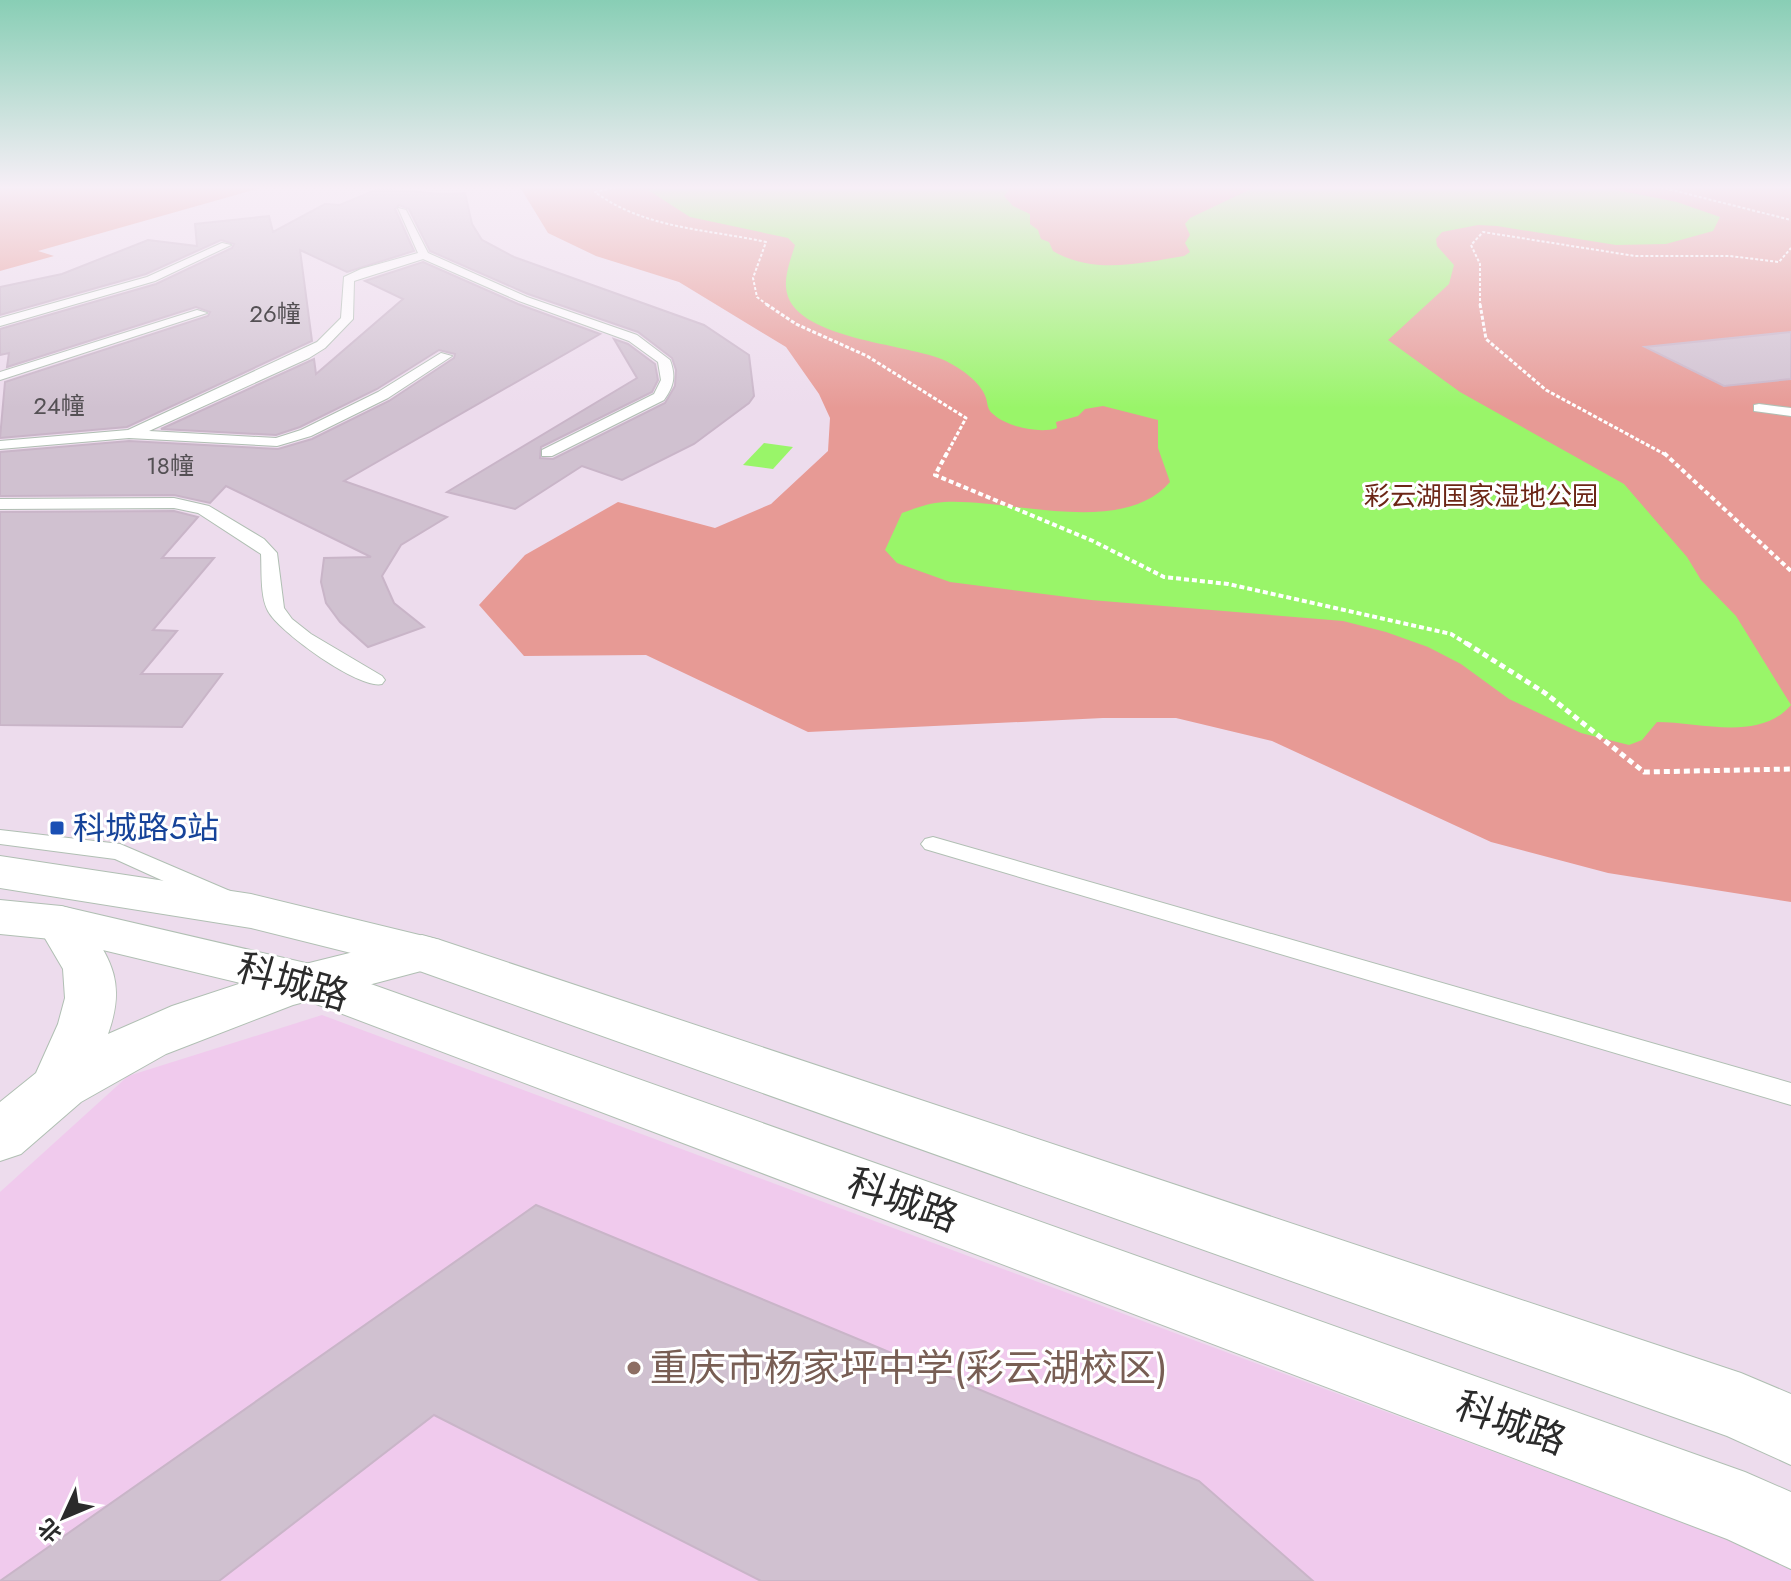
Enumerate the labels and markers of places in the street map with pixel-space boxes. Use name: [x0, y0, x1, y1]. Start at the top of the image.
place label: 科城路5站: [73, 805, 219, 851]
marker: 科城路5站: [48, 819, 66, 837]
place label: 重庆市杨家坪中学(彩云湖校区): [650, 1340, 1168, 1395]
marker: 重庆市杨家坪中学(彩云湖校区): [625, 1359, 643, 1377]

